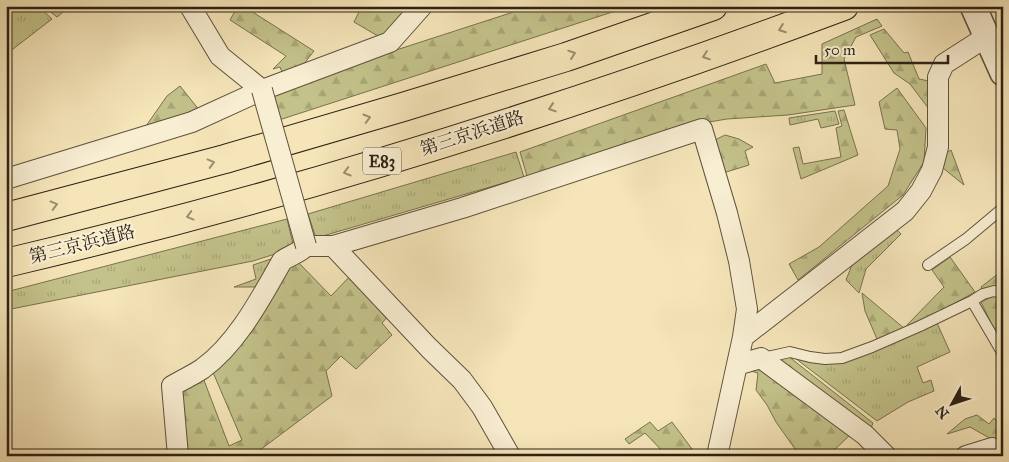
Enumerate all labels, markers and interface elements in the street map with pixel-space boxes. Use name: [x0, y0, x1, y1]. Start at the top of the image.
one-way arrow: [779, 23, 787, 33]
scale bar: [816, 32, 949, 64]
text: 50 m: [824, 41, 856, 59]
one-way arrow: [567, 50, 576, 60]
one-way arrow: [702, 50, 711, 60]
one-way arrow: [548, 102, 557, 112]
street label: 第三京浜道路: [417, 106, 527, 160]
one-way arrow: [362, 114, 370, 124]
road number: E83: [363, 148, 401, 175]
one-way arrow: [206, 159, 214, 169]
one-way arrow: [343, 166, 351, 176]
one-way arrow: [49, 200, 58, 211]
one-way arrow: [186, 210, 195, 221]
street label: 第三京浜道路: [27, 220, 137, 268]
north arrow: [926, 380, 976, 430]
text: N: [932, 402, 953, 422]

